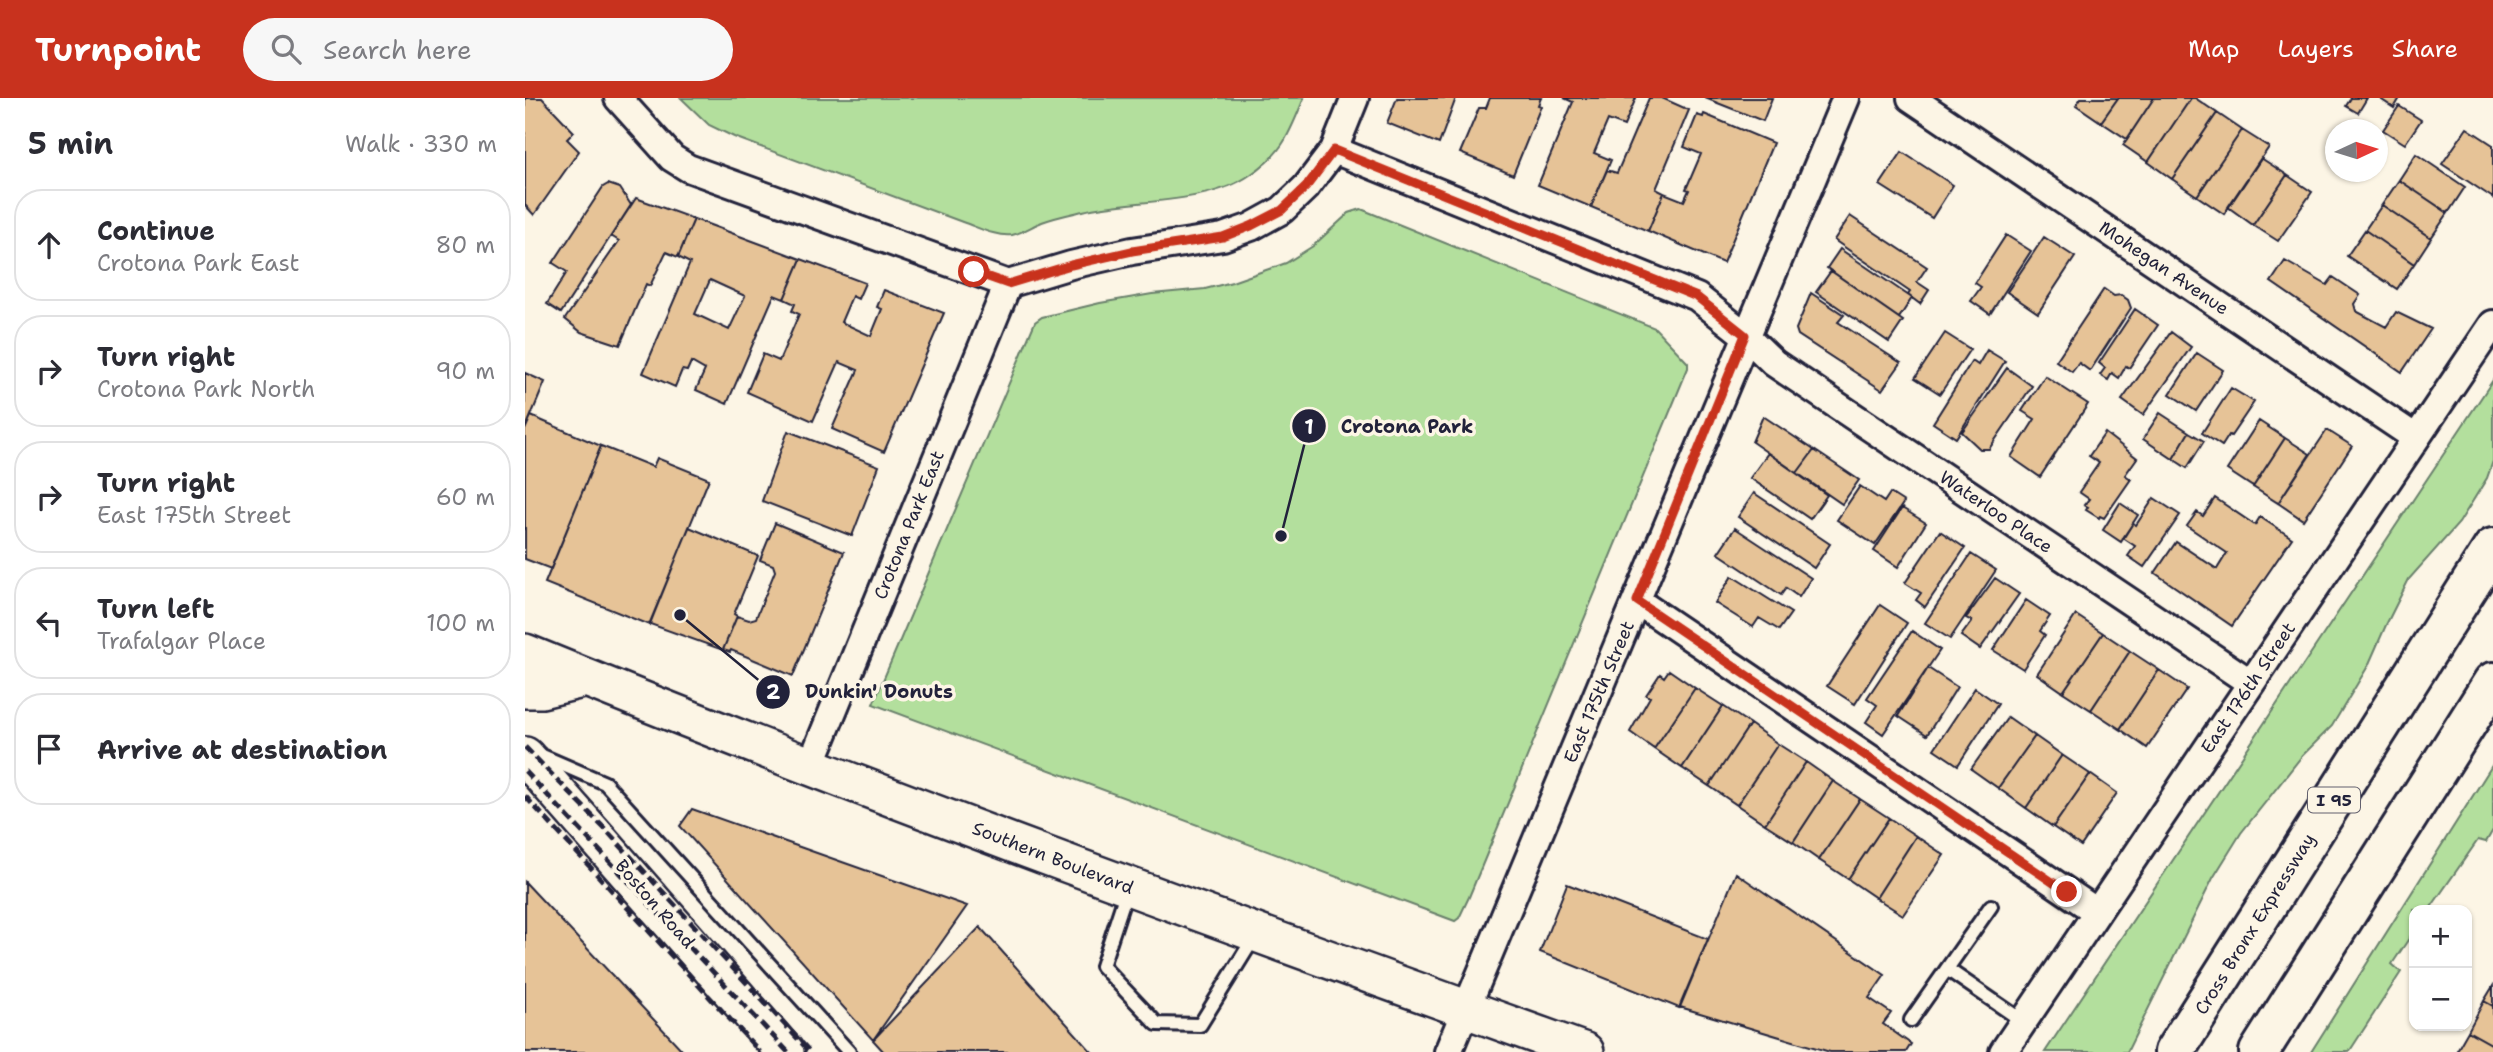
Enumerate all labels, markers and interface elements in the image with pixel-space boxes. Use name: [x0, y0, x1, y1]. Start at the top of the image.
search box: [243, 18, 733, 81]
text: Turnpoint: [35, 27, 201, 72]
icon: search: [267, 30, 305, 68]
text: Search here: [323, 32, 472, 67]
text: Map: [2188, 33, 2239, 65]
text: Layers: [2277, 33, 2354, 65]
text: Share: [2392, 33, 2458, 65]
north arrow: [2325, 119, 2388, 182]
text: 5 min: [28, 123, 113, 164]
text: Walk · 330 m: [345, 129, 497, 159]
text: Continue: [97, 213, 215, 248]
street label: Mohegan Avenue: [2094, 216, 2234, 320]
icon: ahead: [30, 226, 68, 264]
text: 80 m: [436, 230, 495, 260]
text: Crotona Park East: [97, 248, 300, 278]
route start: [958, 256, 989, 287]
text: Turn right: [97, 339, 235, 374]
icon: right: [30, 352, 68, 390]
text: 90 m: [435, 356, 495, 386]
text: Crotona Park North: [97, 374, 316, 404]
callout: Crotona Park: [1292, 406, 1487, 446]
text: 1: [1304, 413, 1314, 441]
text: Crotona Park: [1341, 414, 1473, 439]
street label: Crotona Park East: [868, 447, 950, 603]
text: Turn right: [97, 465, 235, 500]
street label: Waterloo Place: [1935, 465, 2057, 559]
icon: right: [30, 478, 68, 516]
text: 60 m: [436, 482, 495, 512]
text: East 175th Street: [97, 500, 291, 530]
text: Turn left: [97, 591, 214, 626]
icon: left: [30, 604, 68, 642]
text: 100 m: [426, 608, 495, 638]
street label: East 175th Street: [1558, 617, 1640, 767]
street label: East 176th Street: [2195, 618, 2301, 758]
text: Trafalgar Place: [97, 626, 266, 656]
callout: Dunkin' Donuts: [756, 672, 967, 712]
text: 2: [766, 678, 781, 706]
text: Dunkin' Donuts: [805, 679, 953, 704]
icon: arrive: [30, 730, 68, 768]
text: Arrive at destination: [97, 732, 387, 767]
road number: I 95: [2308, 788, 2360, 813]
street label: Southern Boulevard: [969, 816, 1137, 900]
street label: Cross Bronx Expressway: [2189, 829, 2321, 1019]
street label: Boston Road: [610, 855, 700, 953]
route end: [2051, 876, 2082, 907]
map controls: [2409, 905, 2472, 1031]
button: +: [2409, 905, 2472, 968]
button: −: [2409, 968, 2472, 1031]

